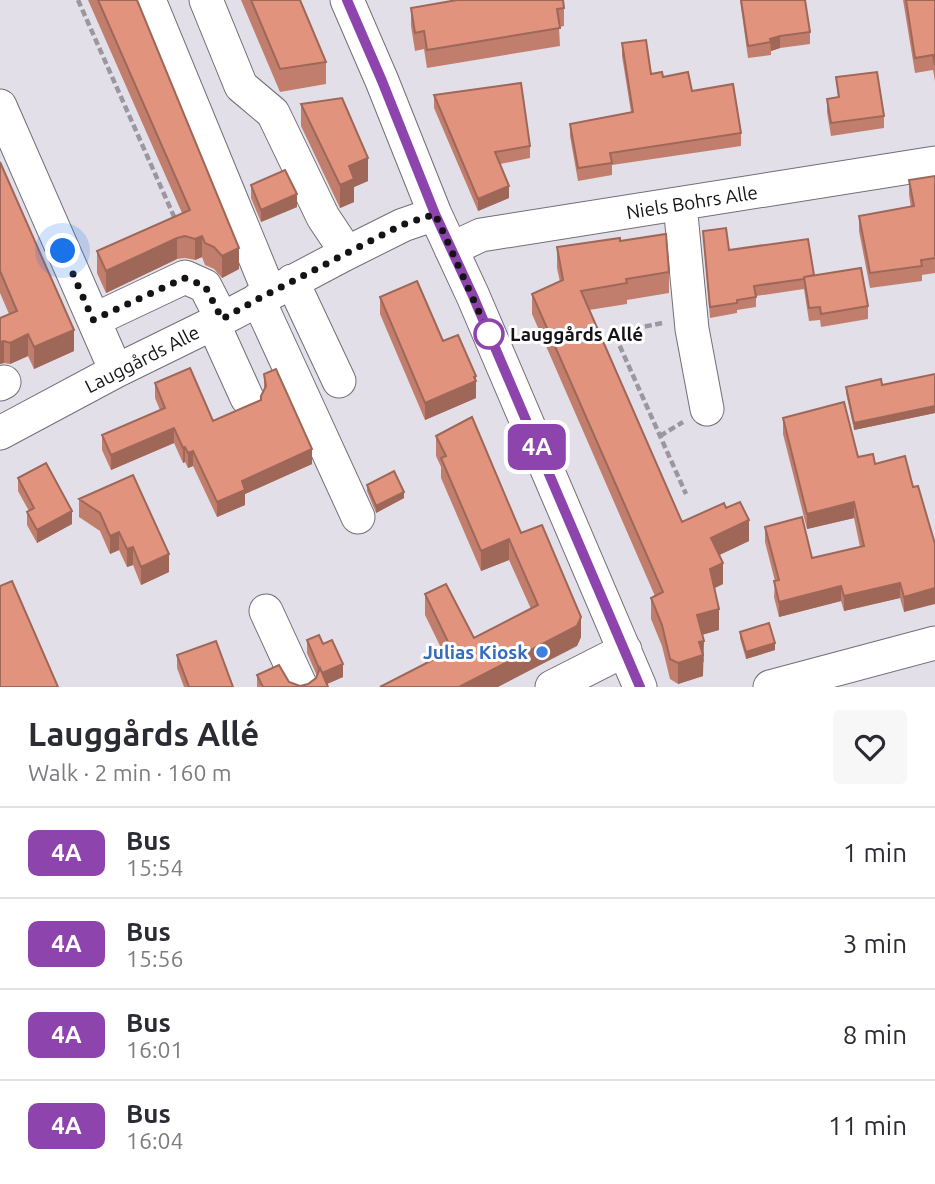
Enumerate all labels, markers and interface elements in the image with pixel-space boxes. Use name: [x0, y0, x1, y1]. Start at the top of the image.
street label: Niels Bohrs Alle: [625, 181, 759, 223]
your location: [45, 233, 80, 268]
marker: Lauggårds Allé: [474, 319, 504, 349]
street label: Lauggårds Alle: [81, 321, 203, 397]
place label: Lauggårds Allé: [510, 323, 643, 345]
line badge: 4A: [505, 424, 568, 470]
text: 4A: [522, 433, 552, 460]
place label: Julias Kiosk: [423, 641, 528, 663]
marker: Julias Kiosk: [534, 644, 550, 660]
button: heart: [833, 710, 907, 784]
text: Lauggårds Allé: [28, 715, 259, 752]
text: Walk · 2 min · 160 m: [28, 760, 232, 785]
text: Bus: [126, 826, 171, 855]
text: 1 min: [843, 838, 907, 867]
text: 4A: [51, 839, 82, 866]
text: 15:54: [126, 855, 184, 880]
text: Bus: [126, 917, 171, 946]
text: 3 min: [843, 929, 907, 958]
text: 4A: [51, 930, 82, 957]
text: 15:56: [126, 946, 184, 971]
text: Bus: [126, 1008, 171, 1037]
text: 8 min: [843, 1020, 907, 1049]
text: 4A: [51, 1021, 82, 1048]
text: 16:01: [126, 1037, 184, 1062]
text: Bus: [126, 1099, 171, 1128]
text: 11 min: [828, 1111, 907, 1140]
text: 4A: [51, 1112, 82, 1139]
text: 16:04: [126, 1128, 184, 1153]

